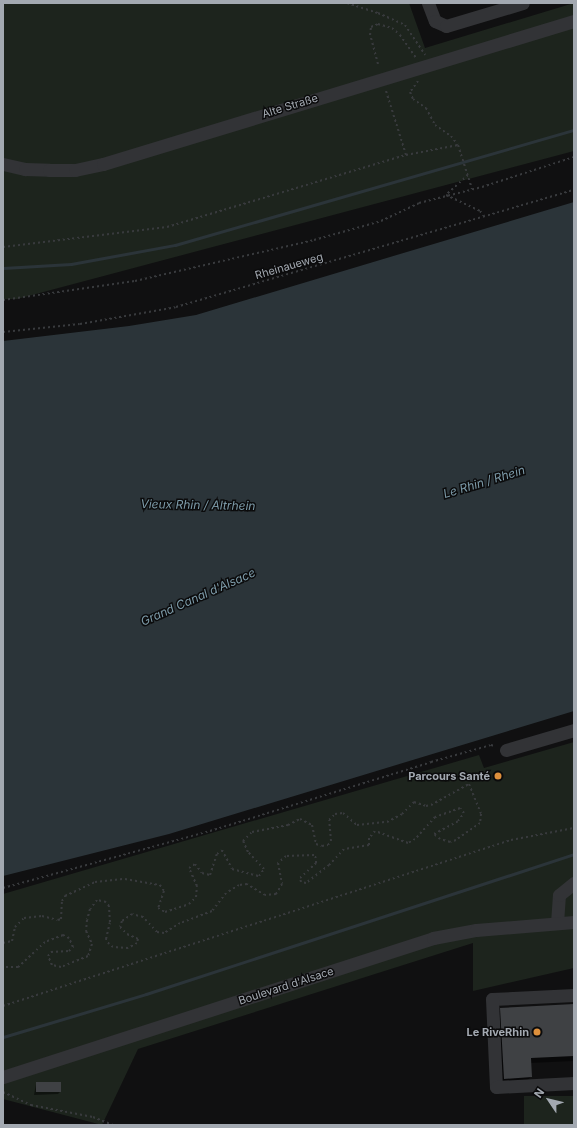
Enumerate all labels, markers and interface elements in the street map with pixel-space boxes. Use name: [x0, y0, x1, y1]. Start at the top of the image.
street label: Alte Straße: [261, 91, 319, 121]
street label: Rheinaueweg: [254, 250, 324, 282]
water label: Le Rhin / Rhein: [441, 463, 527, 501]
water label: Vieux Rhin / Altrhein: [140, 497, 256, 513]
water label: Grand Canal d'Alsace: [138, 565, 258, 629]
place label: Parcours Santé: [408, 769, 490, 783]
marker: Parcours Santé: [493, 771, 503, 781]
street label: Boulevard d'Alsace: [237, 964, 335, 1008]
place label: Le RiveRhin: [467, 1025, 529, 1039]
marker: Le RiveRhin: [532, 1027, 542, 1037]
north arrow: [529, 1080, 569, 1120]
text: N: [531, 1086, 547, 1101]

